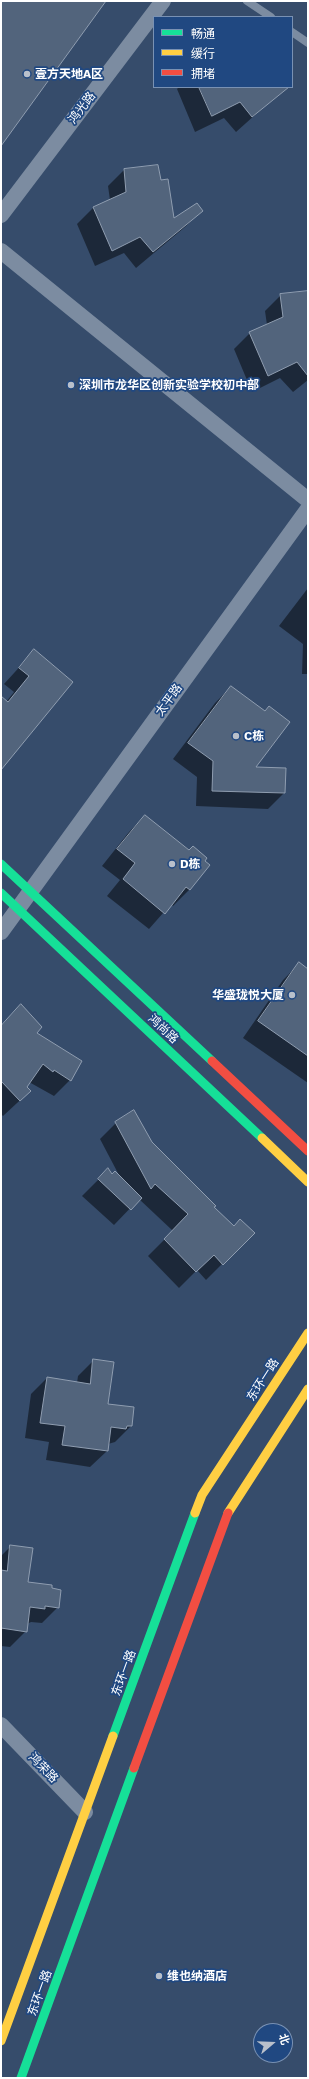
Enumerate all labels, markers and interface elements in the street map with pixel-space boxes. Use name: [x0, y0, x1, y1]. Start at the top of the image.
legend: [153, 16, 293, 88]
text: 畅通: [191, 27, 215, 41]
text: 缓行: [191, 47, 215, 61]
place label: 壹方天地A区: [35, 67, 103, 81]
text: 拥堵: [191, 67, 215, 81]
marker: 壹方天地A区: [22, 69, 32, 79]
street label: 鸿光路: [65, 89, 99, 127]
place label: 深圳市龙华区创新实验学校初中部: [79, 378, 259, 392]
marker: 深圳市龙华区创新实验学校初中部: [66, 380, 76, 390]
street label: 太平路: [153, 681, 185, 719]
place label: C栋: [244, 729, 264, 743]
marker: C栋: [231, 731, 241, 741]
place label: D栋: [180, 857, 201, 871]
marker: D栋: [167, 859, 177, 869]
place label: 华盛珑悦大厦: [212, 988, 284, 1002]
marker: 华盛珑悦大厦: [287, 990, 297, 1000]
street label: 鸿尚路: [145, 1011, 181, 1047]
street label: 东环一路: [244, 1356, 282, 1404]
street label: 东环一路: [109, 1648, 139, 1698]
street label: 鸿荣路: [25, 1750, 61, 1786]
street label: 东环一路: [25, 1968, 55, 2018]
place label: 维也纳酒店: [167, 1969, 227, 1983]
marker: 维也纳酒店: [154, 1971, 164, 1981]
north arrow: [253, 2023, 293, 2063]
text: 北: [276, 2032, 292, 2047]

